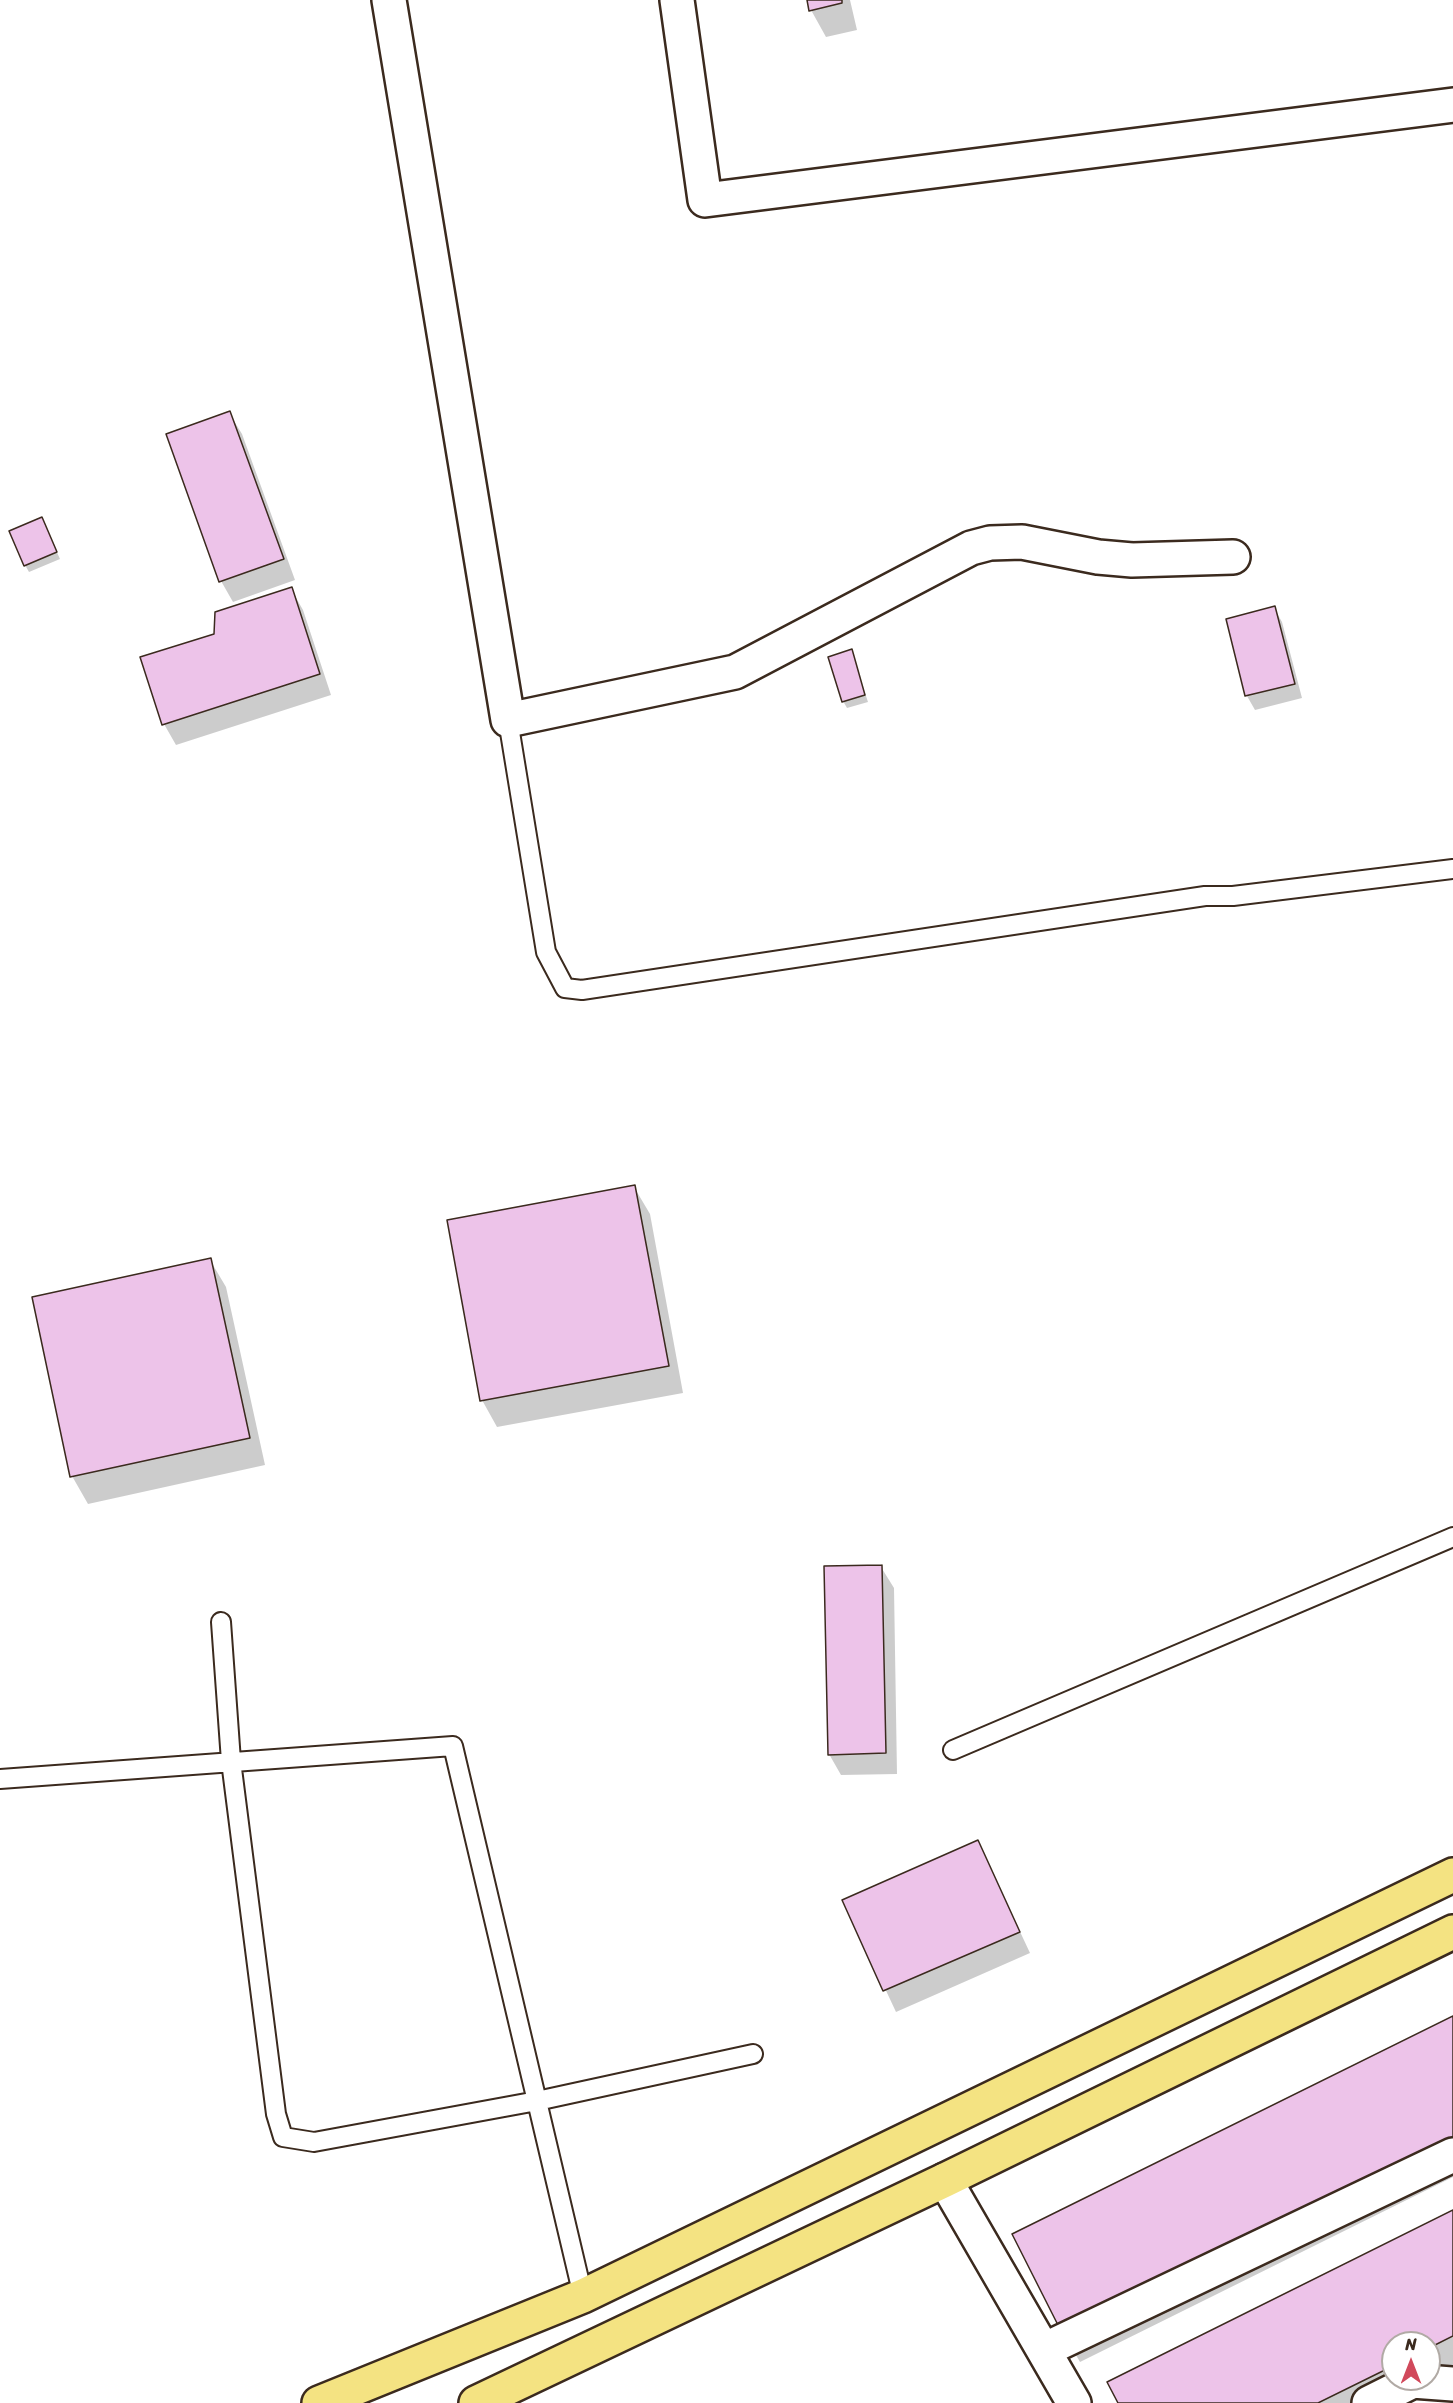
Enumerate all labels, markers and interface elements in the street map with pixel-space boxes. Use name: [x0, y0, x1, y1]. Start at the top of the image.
text: N: [1405, 2330, 1417, 2359]
north arrow: [1381, 2331, 1441, 2391]

